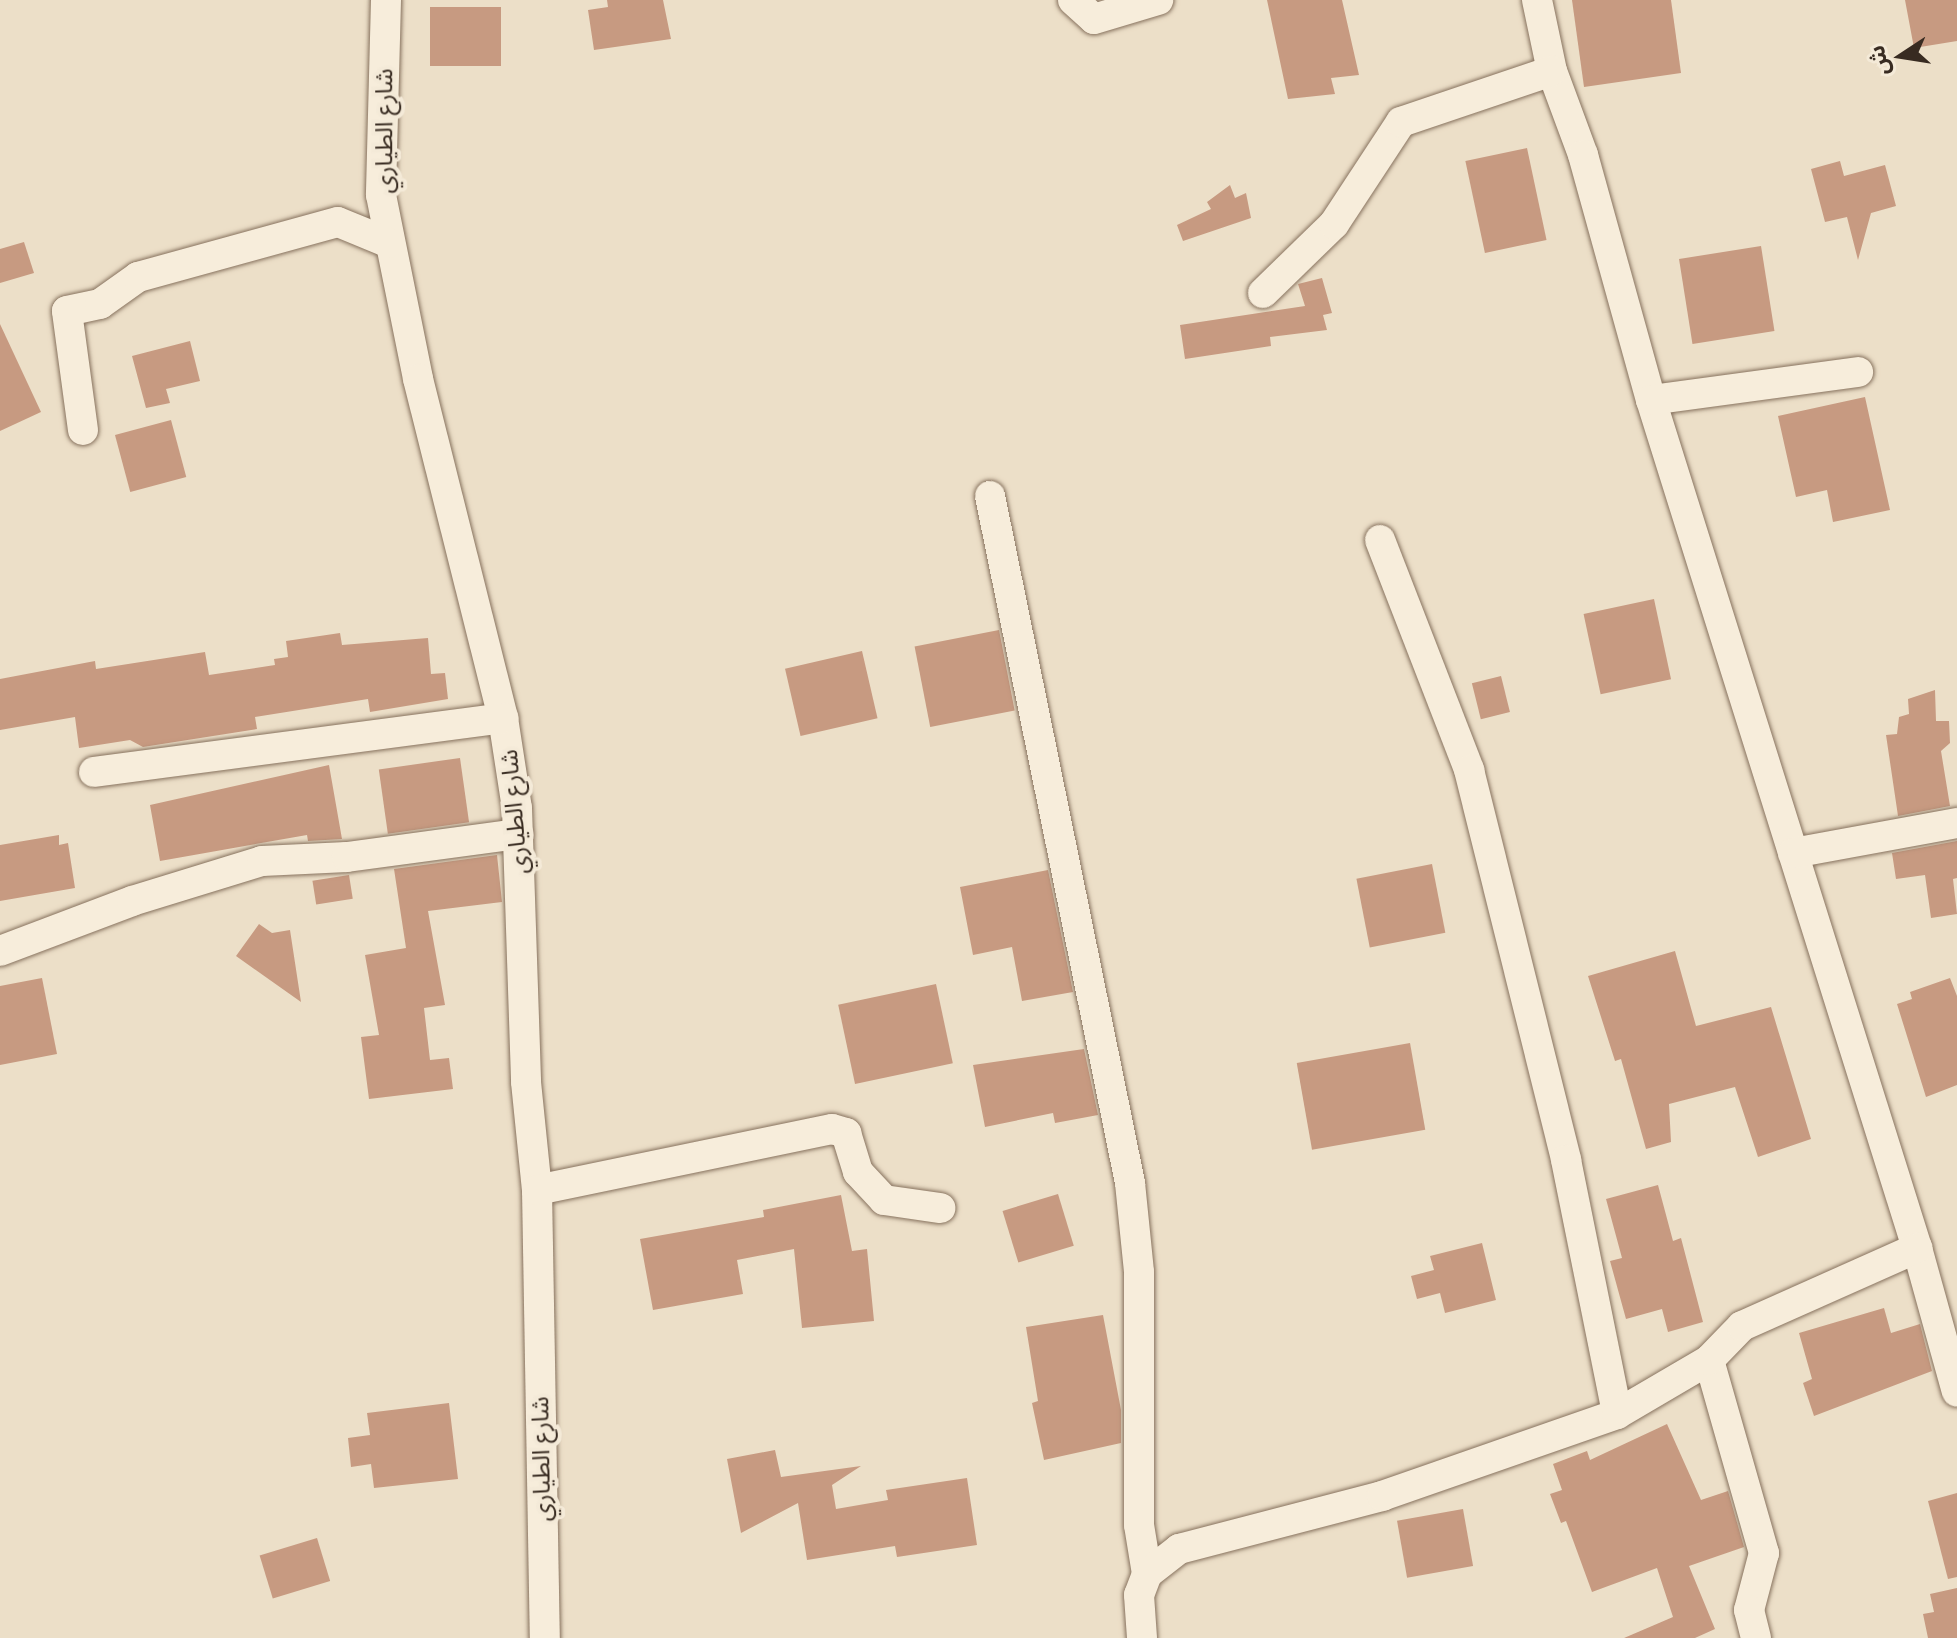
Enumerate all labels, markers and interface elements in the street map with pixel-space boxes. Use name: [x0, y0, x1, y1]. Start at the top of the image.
north arrow: [1861, 16, 1941, 96]
text: ش: [1860, 43, 1895, 79]
street label: شارع الطياري: [369, 69, 397, 193]
street label: شارع الطياري: [493, 748, 533, 876]
street label: شارع الطياري: [525, 1396, 555, 1522]

